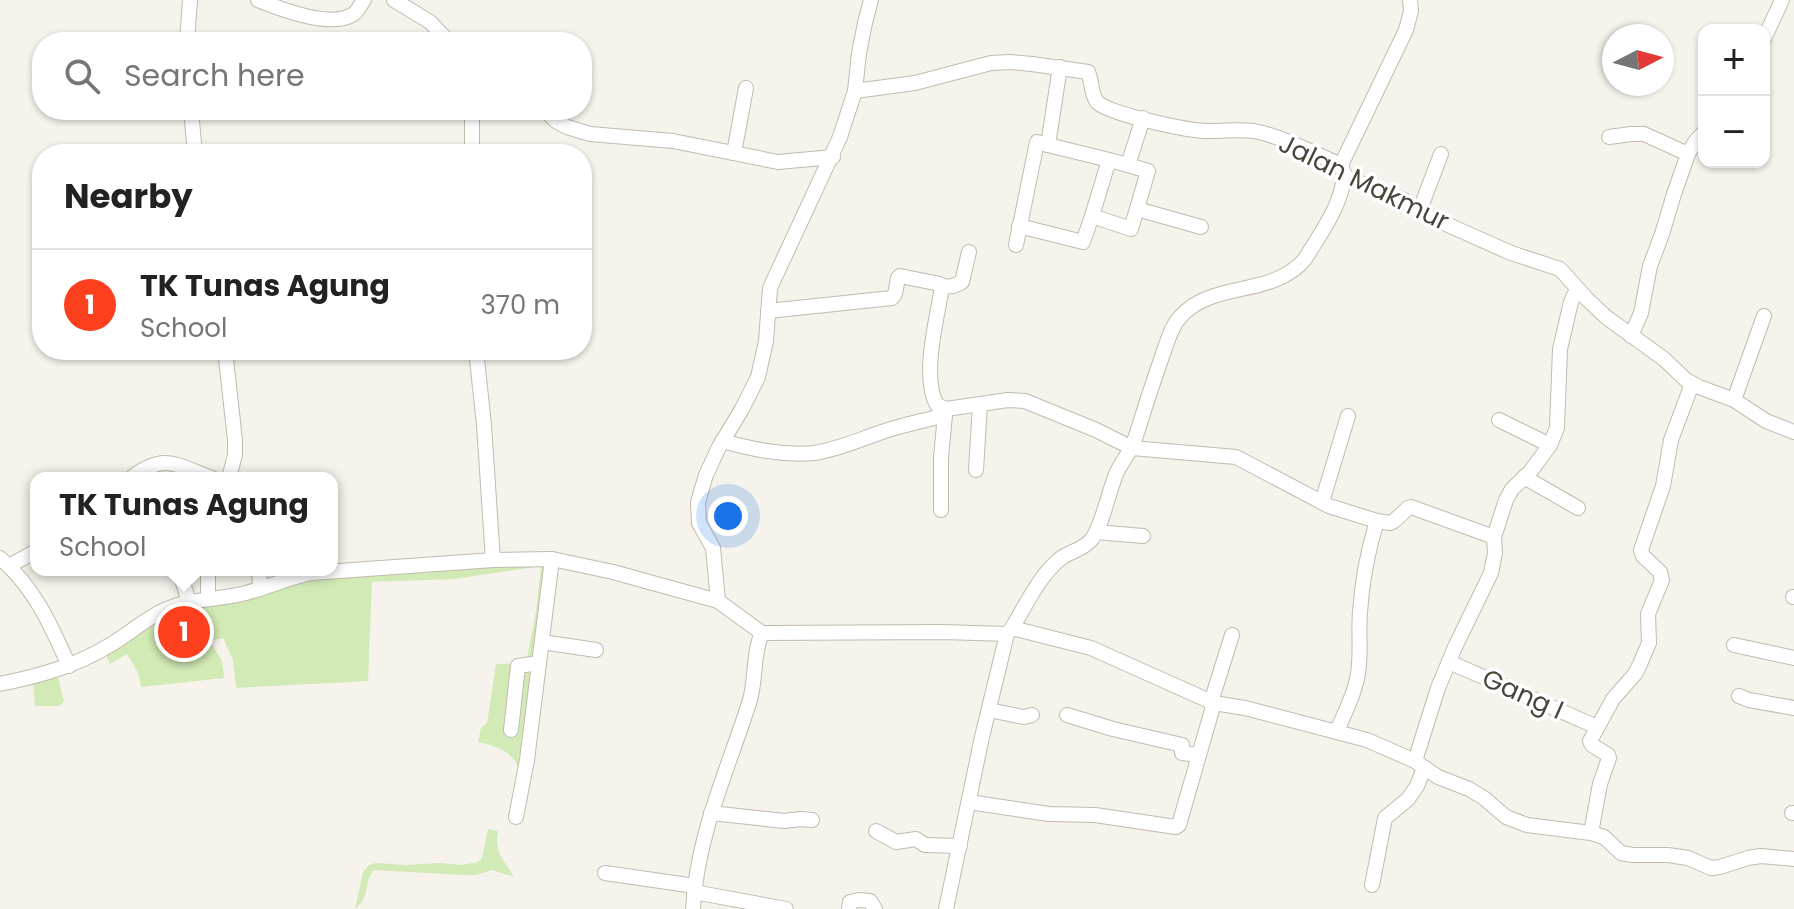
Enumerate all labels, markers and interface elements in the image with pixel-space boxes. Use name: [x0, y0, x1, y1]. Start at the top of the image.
north arrow: [1602, 24, 1674, 96]
map controls: [1698, 24, 1770, 168]
button: +: [1698, 24, 1770, 96]
search box: [32, 32, 592, 120]
icon: search: [60, 54, 104, 98]
text: Search here: [124, 54, 305, 97]
button: −: [1698, 96, 1770, 168]
street label: Jalan Makmur: [1273, 125, 1455, 239]
text: Nearby: [64, 172, 193, 220]
text: TK Tunas Agung: [140, 264, 390, 307]
text: 1: [85, 287, 95, 323]
text: 370 m: [480, 287, 560, 323]
text: School: [140, 310, 227, 346]
popup: [30, 472, 338, 576]
text: TK Tunas Agung: [59, 483, 309, 526]
your location: [708, 496, 748, 536]
text: School: [59, 529, 146, 565]
pin: 1: [158, 602, 210, 662]
street label: Gang I: [1477, 660, 1569, 728]

